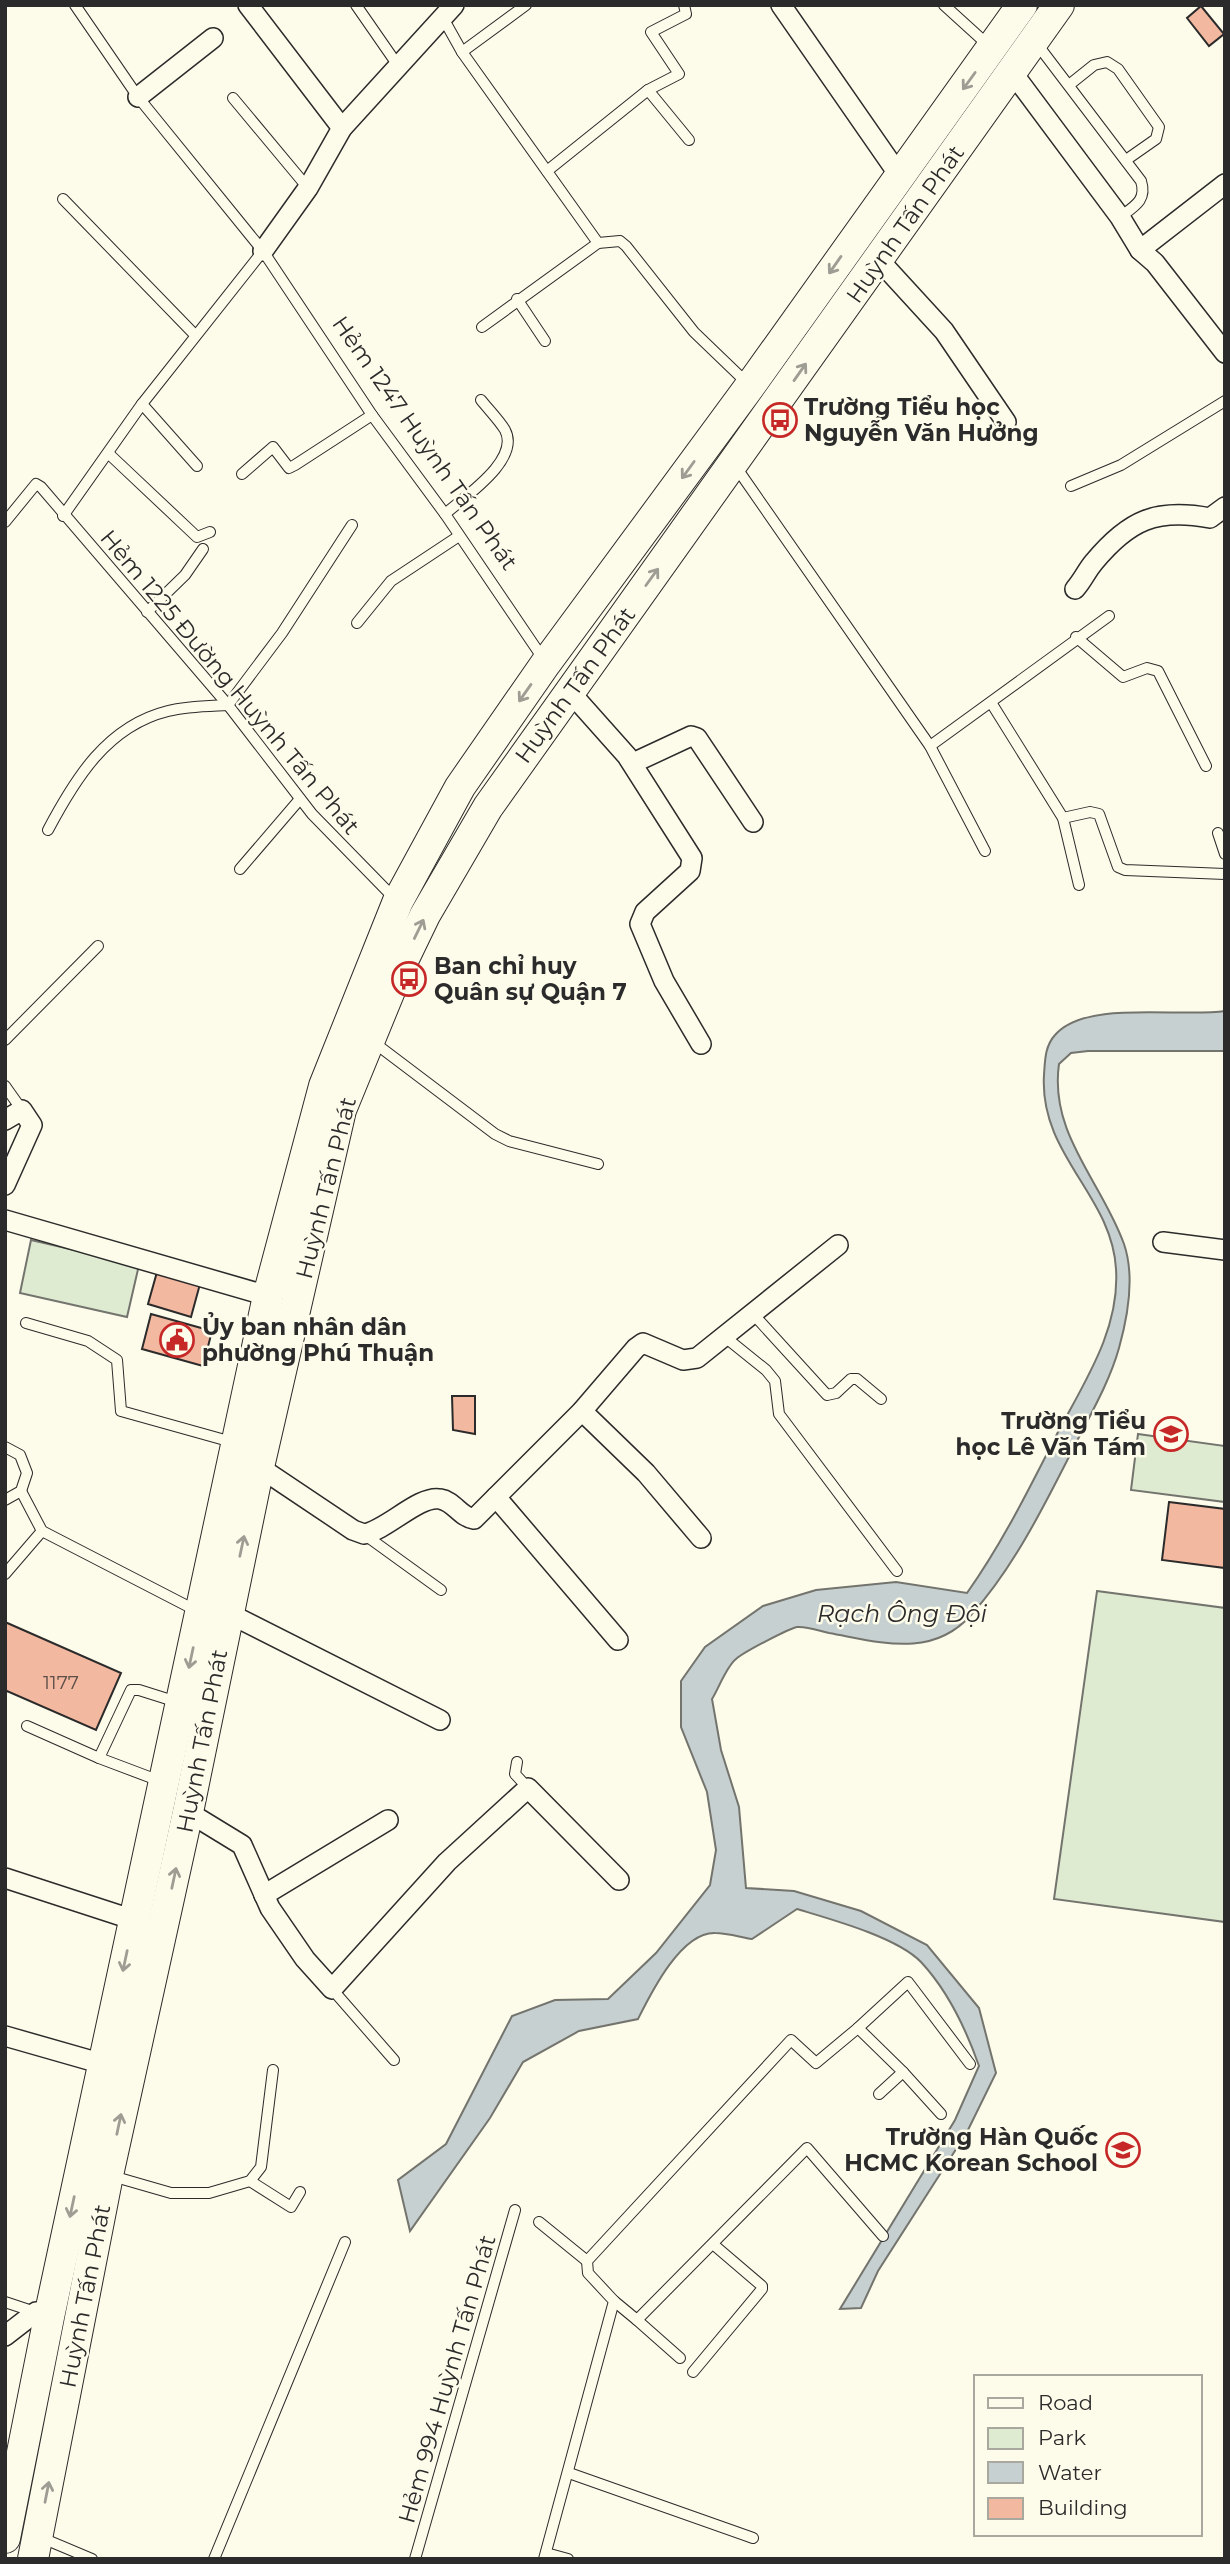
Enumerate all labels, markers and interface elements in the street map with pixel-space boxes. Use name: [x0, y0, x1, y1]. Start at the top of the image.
one-way arrow: [961, 71, 976, 90]
street label: Huỳnh Tấn Phát: [840, 140, 970, 308]
one-way arrow: [828, 255, 842, 274]
street label: Hẻm 1247 Huỳnh Tấn Phát: [326, 311, 524, 575]
one-way arrow: [793, 363, 807, 382]
place label: Trường Tiểu học Nguyễn Văn Hưởng: [804, 393, 1039, 447]
bus stop icon: Trường Tiểu học Nguyễn Văn Hưởng: [761, 401, 799, 439]
one-way arrow: [681, 460, 696, 479]
street label: Hẻm 1225 Đường Huỳnh Tấn Phát: [94, 524, 366, 840]
one-way arrow: [645, 568, 659, 587]
street label: Huỳnh Tấn Phát: [509, 601, 641, 769]
one-way arrow: [518, 683, 532, 702]
one-way arrow: [412, 919, 426, 940]
place label: Ban chỉ huy Quân sự Quận 7: [434, 952, 627, 1006]
bus stop icon: Ban chỉ huy Quân sự Quận 7: [390, 960, 428, 998]
street label: Huỳnh Tấn Phát: [290, 1094, 362, 1282]
place label: Ủy ban nhân dân phường Phú Thuận: [202, 1312, 434, 1367]
public building icon: Ủy ban nhân dân phường Phú Thuận: [158, 1321, 196, 1359]
place label: Trường Tiểu học Lê Văn Tám: [956, 1407, 1146, 1461]
school or university icon: Trường Tiểu học Lê Văn Tám: [1152, 1415, 1190, 1453]
one-way arrow: [236, 1535, 249, 1558]
water label: Rạch Ông Đội: [817, 1599, 988, 1628]
one-way arrow: [183, 1646, 197, 1669]
street label: Huỳnh Tấn Phát: [170, 1647, 234, 1835]
house number: 1177: [43, 1671, 79, 1694]
one-way arrow: [167, 1867, 181, 1890]
one-way arrow: [118, 1949, 131, 1972]
one-way arrow: [113, 2113, 127, 2136]
place label: Trường Hàn Quốc HCMC Korean School: [844, 2123, 1098, 2177]
school or university icon: Trường Hàn Quốc HCMC Korean School: [1104, 2131, 1142, 2169]
one-way arrow: [65, 2195, 79, 2218]
street label: Huỳnh Tấn Phát: [53, 2202, 117, 2390]
street label: Hẻm 994 Huỳnh Tấn Phát: [392, 2232, 502, 2526]
legend: [974, 2375, 1202, 2536]
text: Road: [1038, 2390, 1093, 2415]
text: Park: [1038, 2425, 1086, 2450]
text: Water: [1038, 2460, 1102, 2485]
one-way arrow: [40, 2481, 54, 2504]
text: Building: [1038, 2495, 1128, 2520]

